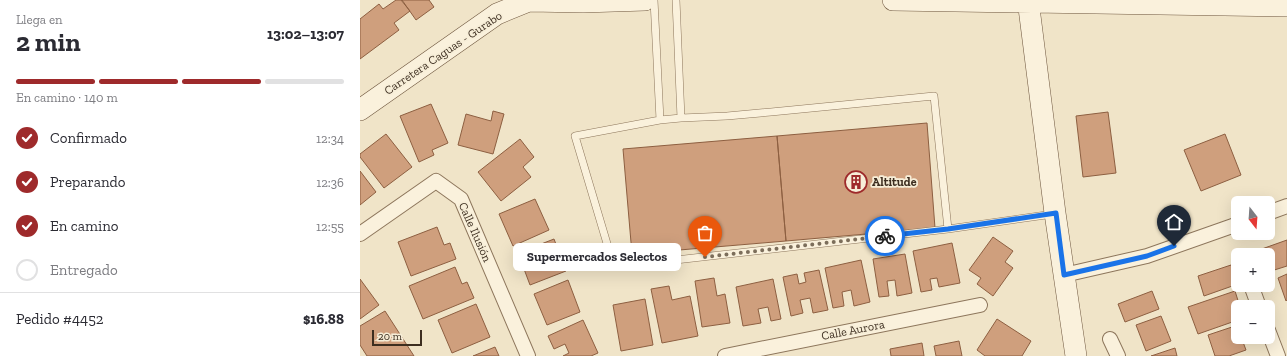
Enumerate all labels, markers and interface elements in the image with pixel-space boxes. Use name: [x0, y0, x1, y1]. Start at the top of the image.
street label: Carretera Caguas - Gurabo: [382, 8, 504, 98]
text: Llega en: [16, 12, 63, 27]
text: 13:02–13:07: [267, 25, 344, 43]
text: 2 min: [16, 26, 81, 58]
text: En camino · 140 m: [16, 90, 118, 105]
icon: check: [16, 127, 38, 149]
text: Confirmado: [50, 129, 127, 147]
text: 12:34: [316, 131, 344, 146]
building icon: Altitude: [843, 169, 869, 195]
icon: check: [16, 171, 38, 193]
text: Preparando: [50, 173, 126, 191]
text: 12:36: [316, 175, 344, 190]
place label: Altitude: [872, 175, 917, 189]
north arrow: [1231, 196, 1275, 240]
map controls: [1231, 196, 1275, 344]
street label: Calle Ilusión: [456, 200, 494, 264]
pin: [1157, 205, 1191, 246]
icon: home: [1163, 211, 1185, 233]
icon: check: [16, 215, 38, 237]
pin: [688, 216, 722, 257]
courier: [865, 216, 905, 256]
text: En camino: [50, 217, 118, 235]
text: 12:55: [316, 219, 344, 234]
icon: bag: [694, 222, 716, 244]
icon: bike: [874, 225, 896, 247]
callout: Supermercados Selectos: [513, 243, 681, 271]
button: +: [1231, 248, 1275, 292]
text: Supermercados Selectos: [527, 249, 667, 264]
text: Entregado: [50, 261, 118, 279]
button: −: [1231, 300, 1275, 344]
text: Pedido #4452: [16, 310, 104, 328]
text: $16.88: [303, 310, 344, 328]
street label: Calle Aurora: [820, 317, 886, 343]
scale bar: [372, 328, 422, 347]
text: 20 m: [378, 330, 402, 343]

